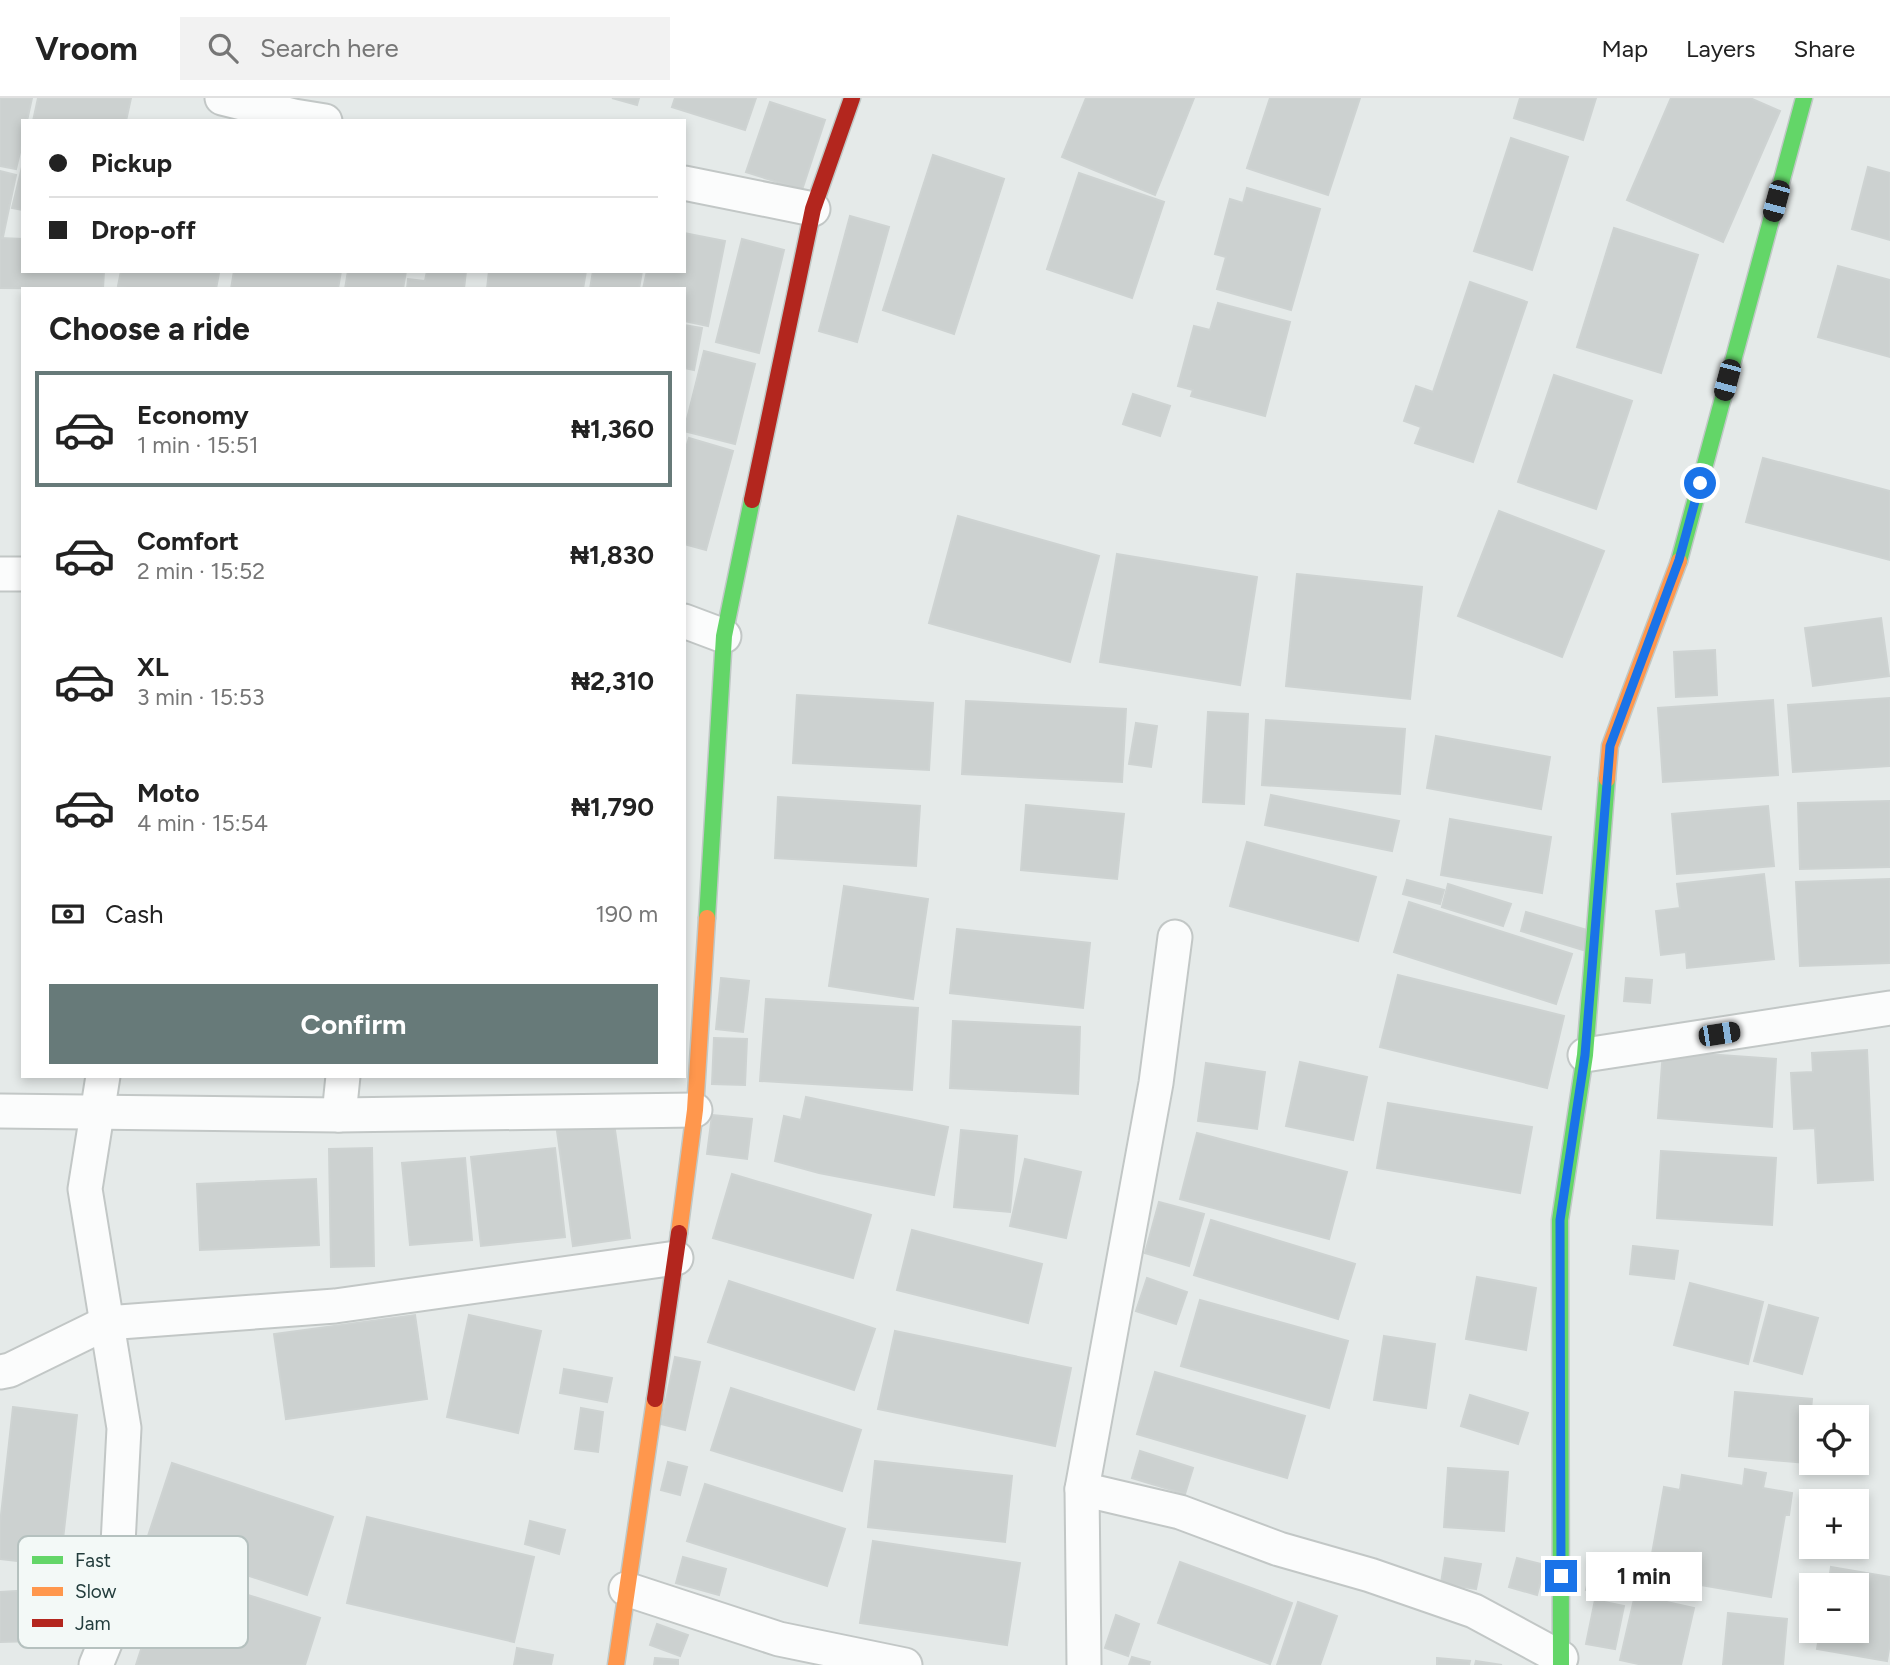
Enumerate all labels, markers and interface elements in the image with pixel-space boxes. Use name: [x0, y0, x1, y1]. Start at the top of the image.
search box: [180, 17, 670, 80]
text: Vroom: [35, 29, 138, 68]
icon: search: [204, 29, 242, 67]
text: Search here: [260, 32, 399, 64]
text: Map: [1601, 34, 1648, 63]
text: Layers: [1686, 34, 1755, 63]
text: Share: [1793, 34, 1855, 63]
text: Pickup: [91, 147, 172, 179]
car: [1761, 178, 1792, 224]
text: Drop-off: [91, 214, 196, 246]
text: Choose a ride: [49, 310, 250, 348]
car: [1712, 357, 1743, 403]
icon: car: [53, 398, 116, 461]
text: Economy: [137, 399, 249, 431]
text: ₦1,360: [571, 413, 654, 445]
text: 1 min · 15:51: [137, 431, 258, 459]
route start: [1684, 467, 1716, 499]
icon: car: [53, 524, 116, 587]
text: Comfort: [137, 525, 239, 557]
text: ₦1,830: [570, 539, 654, 571]
text: 2 min · 15:52: [137, 557, 265, 585]
icon: car: [53, 650, 116, 713]
text: XL: [137, 651, 169, 683]
text: ₦2,310: [571, 665, 654, 697]
text: 3 min · 15:53: [137, 683, 264, 711]
icon: car: [53, 776, 116, 839]
text: Moto: [137, 777, 200, 809]
text: ₦1,790: [571, 791, 654, 823]
text: 4 min · 15:54: [137, 809, 268, 837]
icon: cash: [49, 895, 87, 933]
text: Cash: [105, 898, 164, 930]
text: 190 m: [595, 900, 658, 928]
button: Confirm: [49, 984, 658, 1064]
car: [1697, 1020, 1742, 1048]
map controls: [1799, 1405, 1869, 1643]
button: locate: [1799, 1405, 1869, 1475]
button: +: [1799, 1489, 1869, 1559]
legend: [18, 1536, 248, 1648]
text: Fast: [75, 1549, 111, 1572]
callout: 1 min: [1586, 1552, 1701, 1600]
route end: [1545, 1560, 1577, 1592]
text: 1 min: [1617, 1562, 1671, 1590]
button: −: [1799, 1573, 1869, 1643]
text: Slow: [75, 1580, 117, 1603]
text: Jam: [75, 1612, 111, 1635]

